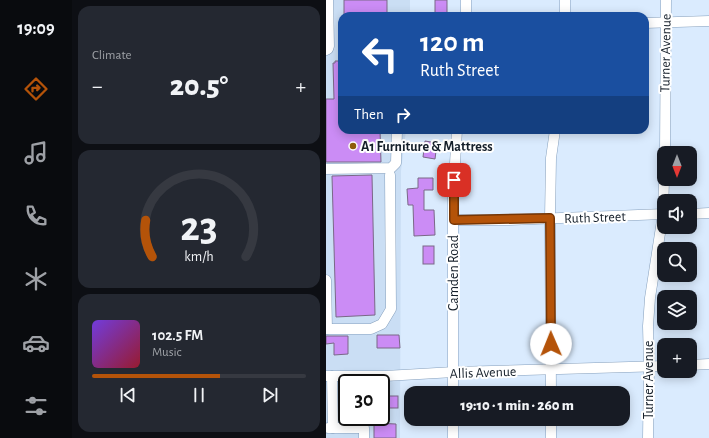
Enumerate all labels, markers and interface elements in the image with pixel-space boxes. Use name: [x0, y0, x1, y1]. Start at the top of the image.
street label: Turner Avenue: [658, 14, 674, 92]
text: 19:09: [17, 20, 55, 38]
icon: left: [354, 28, 406, 80]
text: 120 m: [420, 29, 485, 57]
text: Climate: [92, 49, 131, 62]
text: Ruth Street: [420, 62, 499, 80]
text: 20.5°: [170, 71, 228, 101]
icon: directions: [22, 75, 50, 103]
text: −: [92, 75, 103, 97]
text: +: [295, 75, 306, 97]
icon: right: [392, 104, 414, 126]
text: Then: [354, 107, 384, 122]
icon: music: [22, 139, 50, 167]
place label: A1 Furniture & Mattress: [361, 140, 493, 154]
marker: A1 Furniture & Mattress: [348, 141, 358, 151]
north arrow: [657, 146, 697, 186]
map controls: [657, 146, 697, 378]
pin: [437, 163, 471, 197]
icon: arrive: [443, 169, 465, 191]
button: sound: [657, 194, 697, 234]
icon: phone: [22, 202, 50, 230]
text: 23: [180, 207, 218, 248]
street label: Ruth Street: [564, 210, 627, 226]
street label: Camden Road: [447, 235, 461, 311]
button: search: [657, 242, 697, 282]
text: km/h: [184, 250, 214, 264]
icon: climate: [22, 265, 50, 293]
button: layers: [657, 290, 697, 330]
position arrow: [530, 323, 572, 365]
text: 102.5 FM: [152, 328, 203, 343]
icon: car: [22, 329, 50, 357]
button: +: [657, 338, 697, 378]
street label: Turner Avenue: [642, 341, 656, 419]
text: Music: [152, 346, 182, 359]
street label: Allis Avenue: [449, 365, 517, 381]
speed limit sign: 30: [338, 374, 390, 426]
icon: previous: [117, 384, 139, 406]
icon: pause: [188, 384, 210, 406]
icon: next: [259, 384, 281, 406]
icon: filters: [22, 392, 50, 420]
text: 19:10 · 1 min · 260 m: [460, 398, 574, 413]

